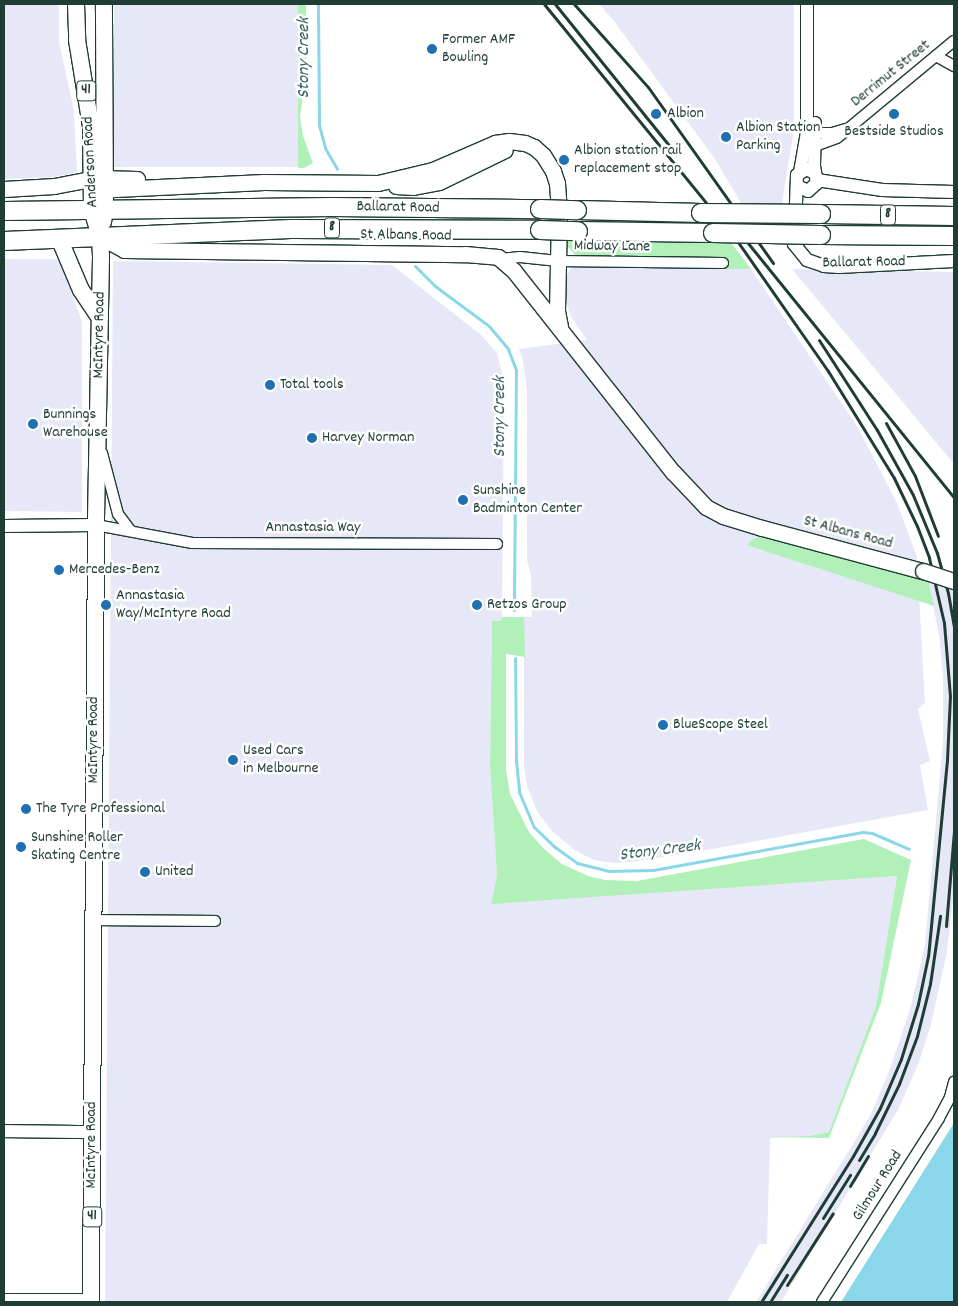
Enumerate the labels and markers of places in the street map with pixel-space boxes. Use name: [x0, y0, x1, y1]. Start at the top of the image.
place label: Former AMF Bowling: [442, 30, 515, 68]
marker: Former AMF Bowling: [426, 43, 438, 55]
place label: Albion: [667, 104, 704, 124]
marker: Albion: [649, 107, 663, 121]
marker: Bestside Studios: [888, 108, 900, 120]
place label: Albion Station Parking: [736, 118, 820, 156]
place label: Bestside Studios: [844, 122, 944, 142]
marker: Albion Station Parking: [720, 131, 732, 143]
place label: Albion station rail replacement stop: [574, 141, 682, 179]
marker: Albion station rail replacement stop: [558, 154, 570, 166]
place label: Total tools: [280, 375, 344, 395]
marker: Total tools: [264, 379, 276, 391]
place label: Bunnings Warehouse: [43, 405, 108, 443]
marker: Bunnings Warehouse: [27, 418, 39, 430]
place label: Harvey Norman: [322, 428, 414, 448]
marker: Harvey Norman: [306, 432, 318, 444]
place label: Sunshine Badminton Center: [473, 481, 582, 519]
marker: Sunshine Badminton Center: [457, 494, 469, 506]
place label: Mercedes-Benz: [69, 560, 160, 580]
marker: Mercedes-Benz: [53, 564, 65, 576]
place label: Annastasia Way/McIntyre Road: [116, 586, 231, 624]
place label: Retzos Group: [487, 595, 567, 615]
marker: Annastasia Way/McIntyre Road: [100, 599, 112, 611]
marker: Retzos Group: [471, 599, 483, 611]
place label: BlueScope Steel: [673, 715, 768, 735]
marker: BlueScope Steel: [657, 719, 669, 731]
place label: Used Cars in Melbourne: [243, 741, 319, 779]
marker: Used Cars in Melbourne: [227, 754, 239, 766]
place label: The Tyre Professional: [36, 799, 165, 819]
marker: The Tyre Professional: [20, 803, 32, 815]
place label: Sunshine Roller Skating Centre: [31, 828, 123, 866]
marker: Sunshine Roller Skating Centre: [15, 841, 27, 853]
place label: United: [155, 862, 193, 882]
marker: United: [139, 866, 151, 878]

